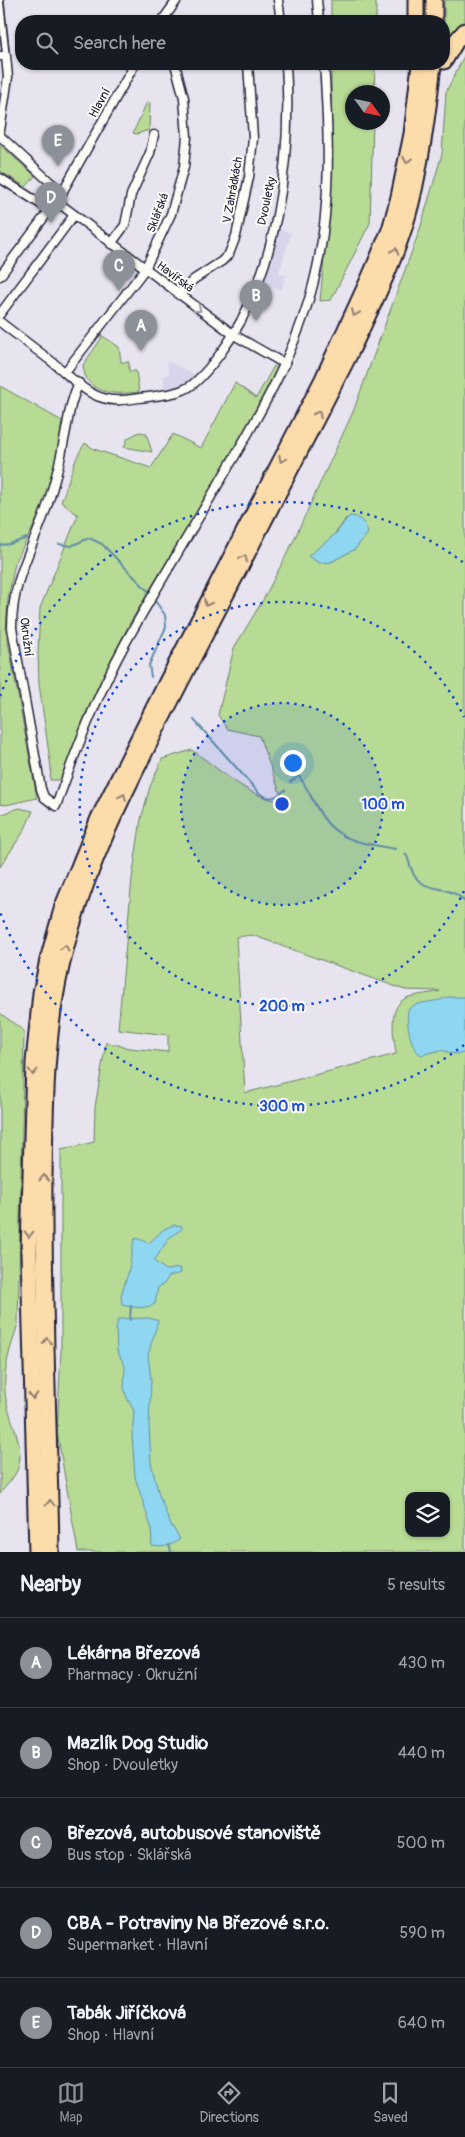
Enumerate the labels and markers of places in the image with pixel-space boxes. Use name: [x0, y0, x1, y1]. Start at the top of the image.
pin: E: [42, 125, 74, 166]
pin: D: [35, 182, 67, 223]
pin: C: [103, 250, 135, 291]
pin: B: [240, 280, 272, 321]
pin: A: [125, 310, 157, 351]
centre of rings: [273, 795, 291, 813]

